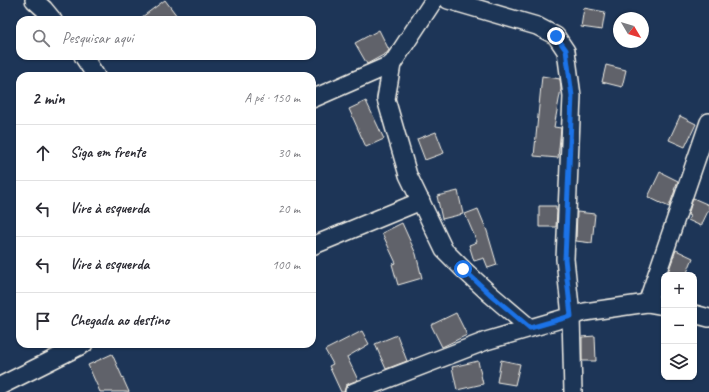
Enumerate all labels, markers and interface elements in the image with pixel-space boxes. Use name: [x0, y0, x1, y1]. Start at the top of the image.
north arrow: [613, 12, 649, 48]
search box: [16, 16, 316, 60]
icon: search: [30, 27, 52, 49]
route end: [547, 27, 565, 45]
text: Pesquisar aqui: [62, 29, 133, 48]
text: 2 min: [32, 88, 65, 109]
text: A pé · 150 m: [244, 90, 300, 106]
icon: ahead: [32, 142, 54, 164]
text: Siga em frente: [70, 143, 146, 162]
text: 30 m: [278, 145, 300, 161]
icon: left: [32, 198, 54, 220]
text: Vire à esquerda: [70, 199, 149, 218]
text: 20 m: [278, 201, 300, 217]
icon: left: [32, 254, 54, 276]
text: Vire à esquerda: [70, 255, 149, 274]
text: 100 m: [272, 257, 300, 273]
route start: [454, 260, 472, 278]
map controls: [661, 272, 697, 380]
button: +: [661, 272, 697, 308]
button: −: [661, 308, 697, 344]
icon: arrive: [32, 310, 54, 332]
text: Chegada ao destino: [70, 311, 169, 330]
button: layers: [661, 344, 697, 380]

